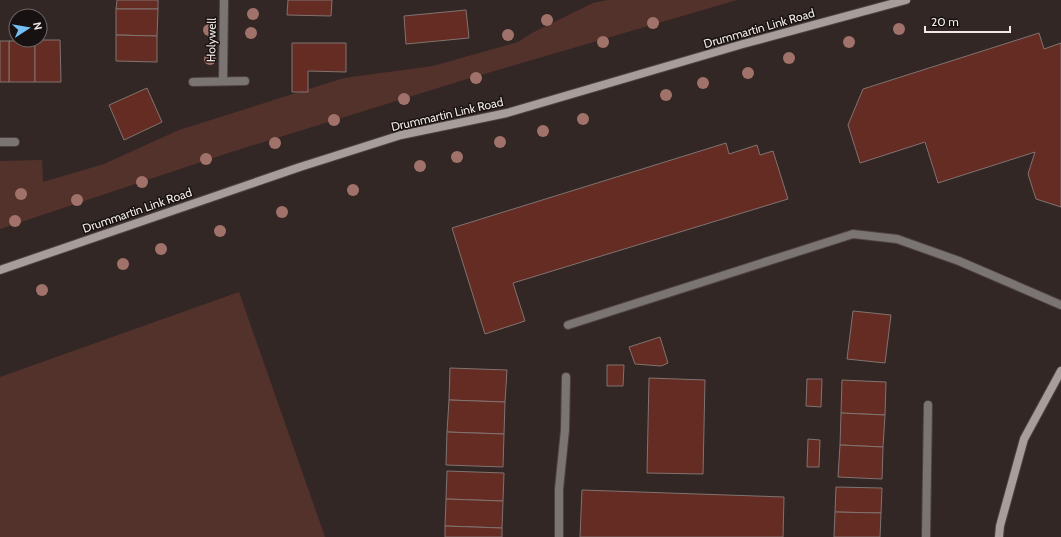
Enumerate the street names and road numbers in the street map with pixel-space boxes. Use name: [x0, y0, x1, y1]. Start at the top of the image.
street label: Drummartin Link Road: [702, 5, 816, 51]
street label: Holywell: [203, 18, 219, 62]
street label: Drummartin Link Road: [389, 94, 505, 134]
street label: Drummartin Link Road: [80, 184, 194, 236]

